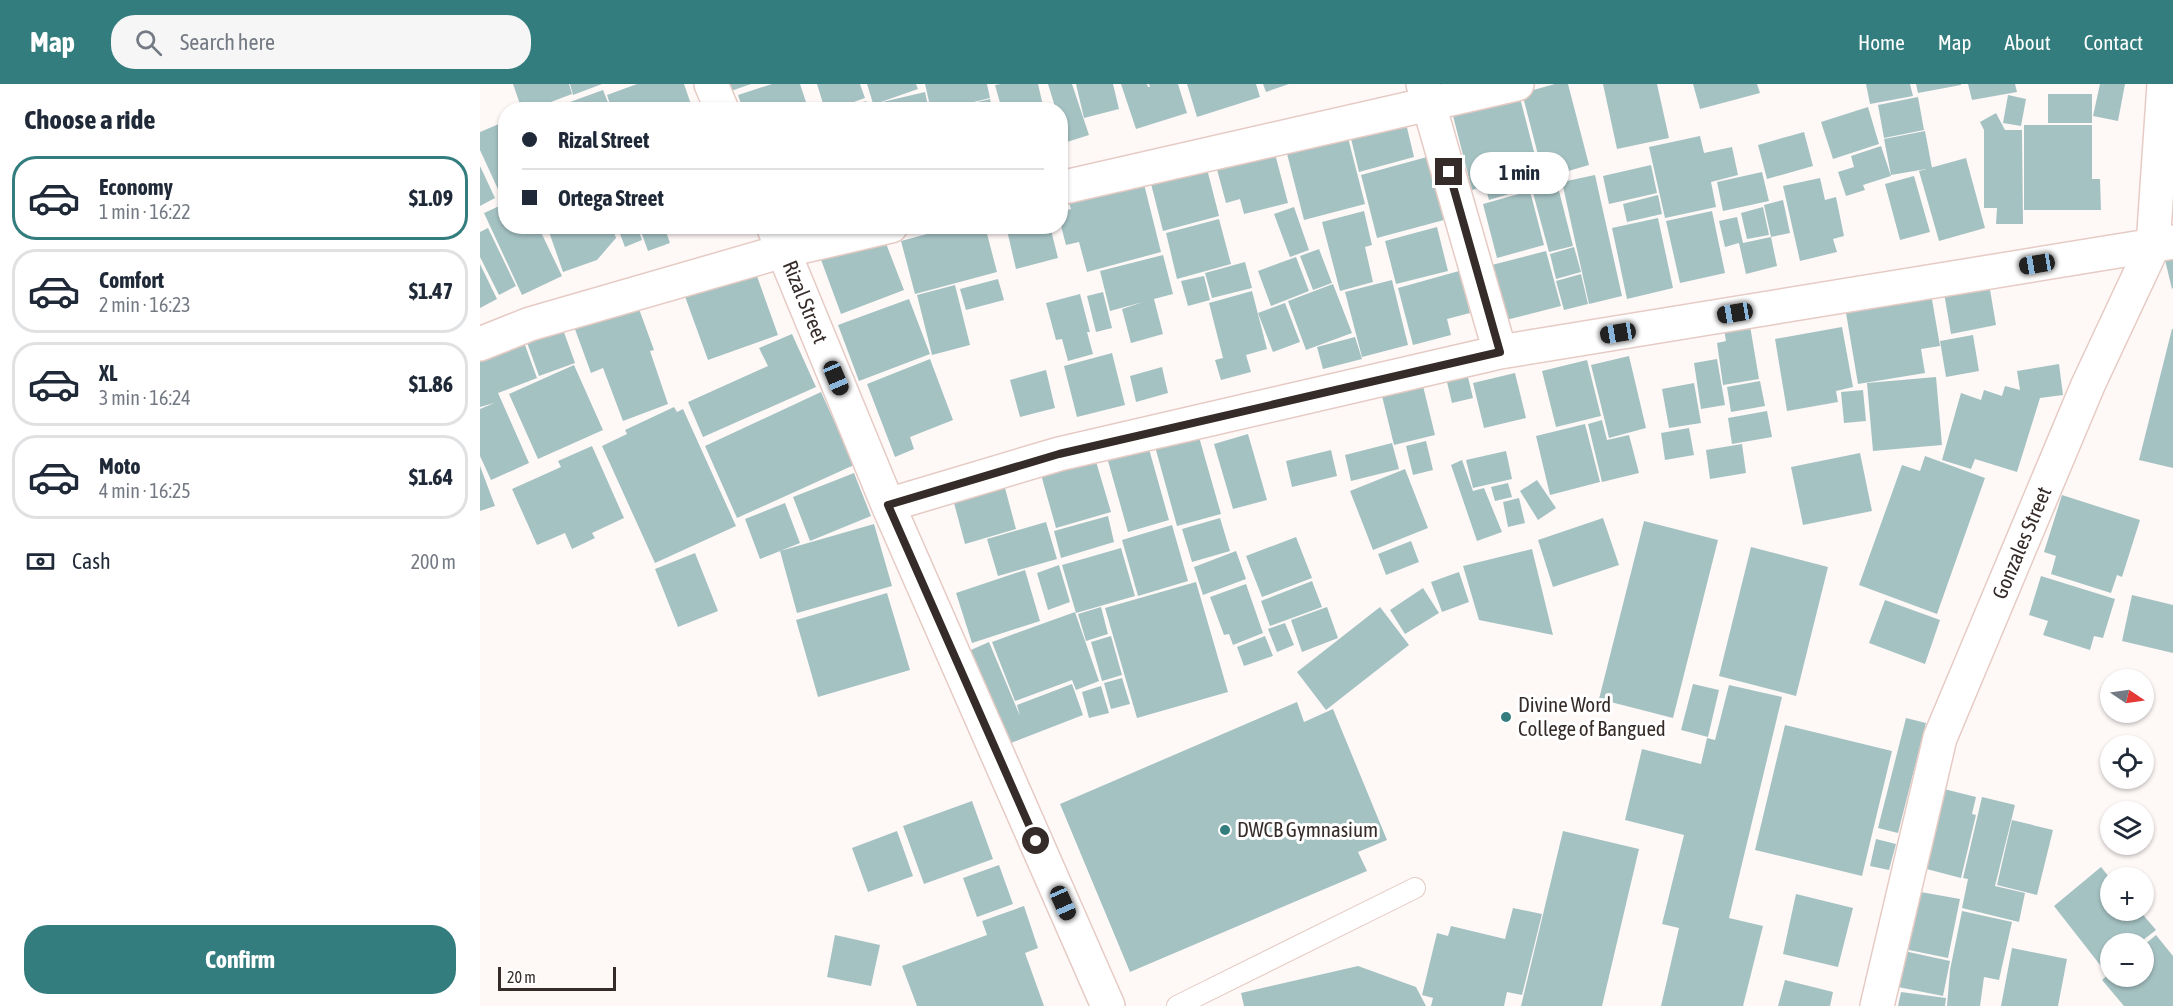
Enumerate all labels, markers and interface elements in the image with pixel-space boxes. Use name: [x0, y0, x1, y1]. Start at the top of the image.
search box: [111, 15, 531, 69]
text: Map: [30, 26, 75, 58]
icon: search: [132, 26, 165, 59]
text: Search here: [180, 29, 275, 55]
text: Home: [1858, 30, 1905, 54]
text: Map: [1938, 30, 1972, 54]
text: About: [2005, 30, 2051, 54]
text: Contact: [2084, 30, 2143, 54]
text: Choose a ride: [24, 104, 156, 135]
text: Rizal Street: [558, 127, 649, 153]
callout: 1 min: [1470, 151, 1569, 193]
route end: [1435, 158, 1462, 185]
text: 1 min: [1499, 161, 1540, 184]
icon: car: [27, 171, 81, 225]
text: Economy: [99, 174, 173, 200]
text: $1.09: [409, 185, 453, 211]
text: Ortega Street: [558, 185, 664, 211]
text: 1 min · 16:22: [99, 200, 191, 223]
car: [2018, 252, 2056, 276]
street label: Rizal Street: [778, 257, 833, 347]
icon: car: [27, 264, 81, 318]
text: Comfort: [99, 267, 164, 293]
text: $1.47: [409, 278, 453, 304]
text: 2 min · 16:23: [99, 293, 191, 316]
car: [1716, 301, 1754, 325]
car: [1599, 321, 1637, 345]
icon: car: [27, 357, 81, 411]
car: [821, 358, 851, 398]
text: XL: [99, 360, 117, 386]
text: $1.86: [409, 371, 453, 397]
text: 3 min · 16:24: [99, 386, 191, 409]
icon: car: [27, 450, 81, 504]
text: Moto: [99, 453, 141, 479]
text: $1.64: [409, 464, 453, 490]
text: 4 min · 16:25: [99, 479, 191, 502]
street label: Gonzales Street: [1987, 483, 2056, 602]
icon: cash: [24, 545, 57, 578]
text: Cash: [72, 548, 111, 574]
text: 200 m: [411, 550, 456, 573]
north arrow: [2100, 669, 2154, 723]
map controls: [2100, 669, 2154, 987]
place label: Divine Word College of Bangued: [1518, 692, 1666, 740]
marker: Divine Word College of Bangued: [1499, 710, 1513, 724]
button: locate: [2100, 735, 2154, 789]
button: layers: [2100, 801, 2154, 855]
place label: DWCB Gymnasium: [1237, 817, 1378, 841]
marker: DWCB Gymnasium: [1218, 823, 1232, 837]
route start: [1022, 827, 1049, 854]
button: +: [2100, 867, 2154, 921]
car: [1047, 883, 1079, 923]
button: Confirm: [24, 925, 456, 994]
button: −: [2100, 933, 2154, 987]
scale bar: [498, 964, 616, 992]
text: 20 m: [507, 968, 536, 986]

